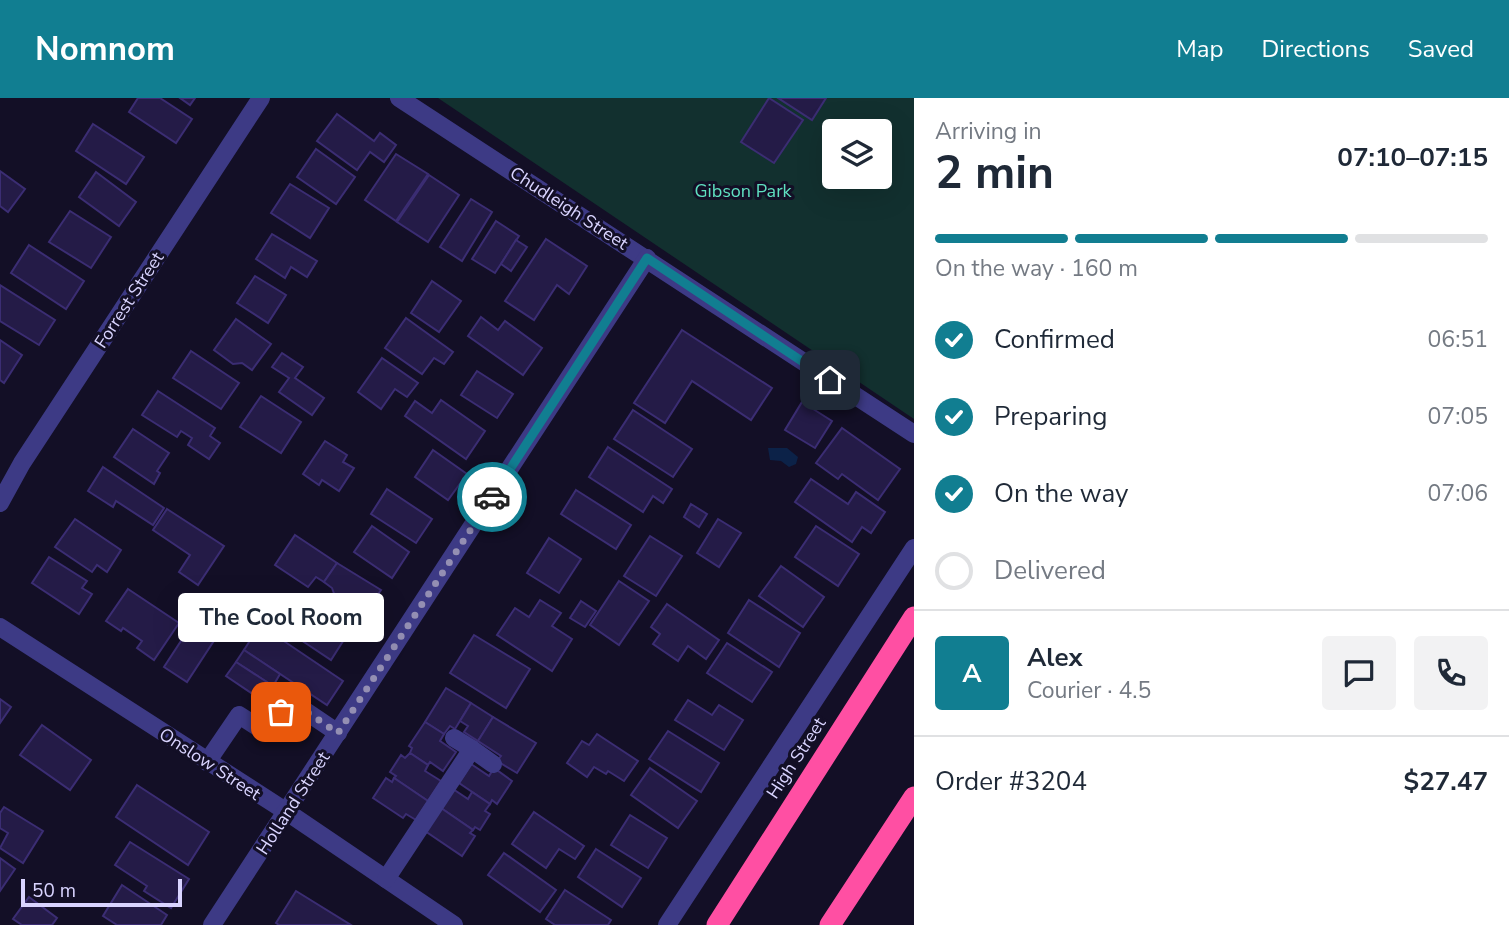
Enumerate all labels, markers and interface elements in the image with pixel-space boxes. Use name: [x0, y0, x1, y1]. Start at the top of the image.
text: Nomnom: [35, 27, 175, 72]
text: Map: [1176, 33, 1223, 65]
text: Directions: [1261, 33, 1370, 65]
text: Saved: [1408, 33, 1474, 65]
text: Arriving in: [935, 116, 1042, 147]
map controls: [822, 119, 892, 189]
button: layers: [822, 119, 892, 189]
text: 07:10–07:15: [1337, 140, 1488, 175]
text: 2 min: [935, 141, 1054, 204]
street label: Chudleigh Street: [505, 161, 633, 256]
park label: Gibson Park: [694, 179, 793, 203]
street label: Forrest Street: [89, 247, 170, 353]
text: On the way · 160 m: [935, 253, 1138, 284]
icon: check: [935, 321, 973, 359]
text: Confirmed: [994, 322, 1115, 357]
text: 06:51: [1428, 324, 1488, 355]
pin: [800, 350, 860, 410]
icon: home: [811, 361, 849, 399]
icon: check: [935, 398, 973, 436]
text: Preparing: [994, 399, 1107, 434]
text: 07:05: [1428, 401, 1488, 432]
courier: [457, 462, 527, 532]
icon: check: [935, 475, 973, 513]
text: On the way: [994, 476, 1128, 511]
icon: car: [473, 478, 511, 516]
text: 07:06: [1428, 478, 1488, 509]
text: Delivered: [994, 553, 1106, 588]
callout: The Cool Room: [178, 593, 384, 642]
text: The Cool Room: [199, 602, 363, 633]
button: chat: [1322, 636, 1396, 710]
button: phone: [1414, 636, 1488, 710]
text: Alex: [1027, 640, 1083, 675]
text: A: [962, 656, 982, 691]
text: Courier · 4.5: [1027, 675, 1151, 706]
pin: [251, 682, 311, 742]
icon: bag: [262, 693, 300, 731]
street label: High Street: [761, 712, 832, 803]
street label: Onslow Street: [155, 722, 266, 806]
street label: Holland Street: [251, 746, 336, 859]
text: Order #3204: [935, 764, 1087, 799]
text: $27.47: [1404, 764, 1488, 799]
scale bar: [21, 876, 182, 908]
text: 50 m: [32, 878, 76, 904]

